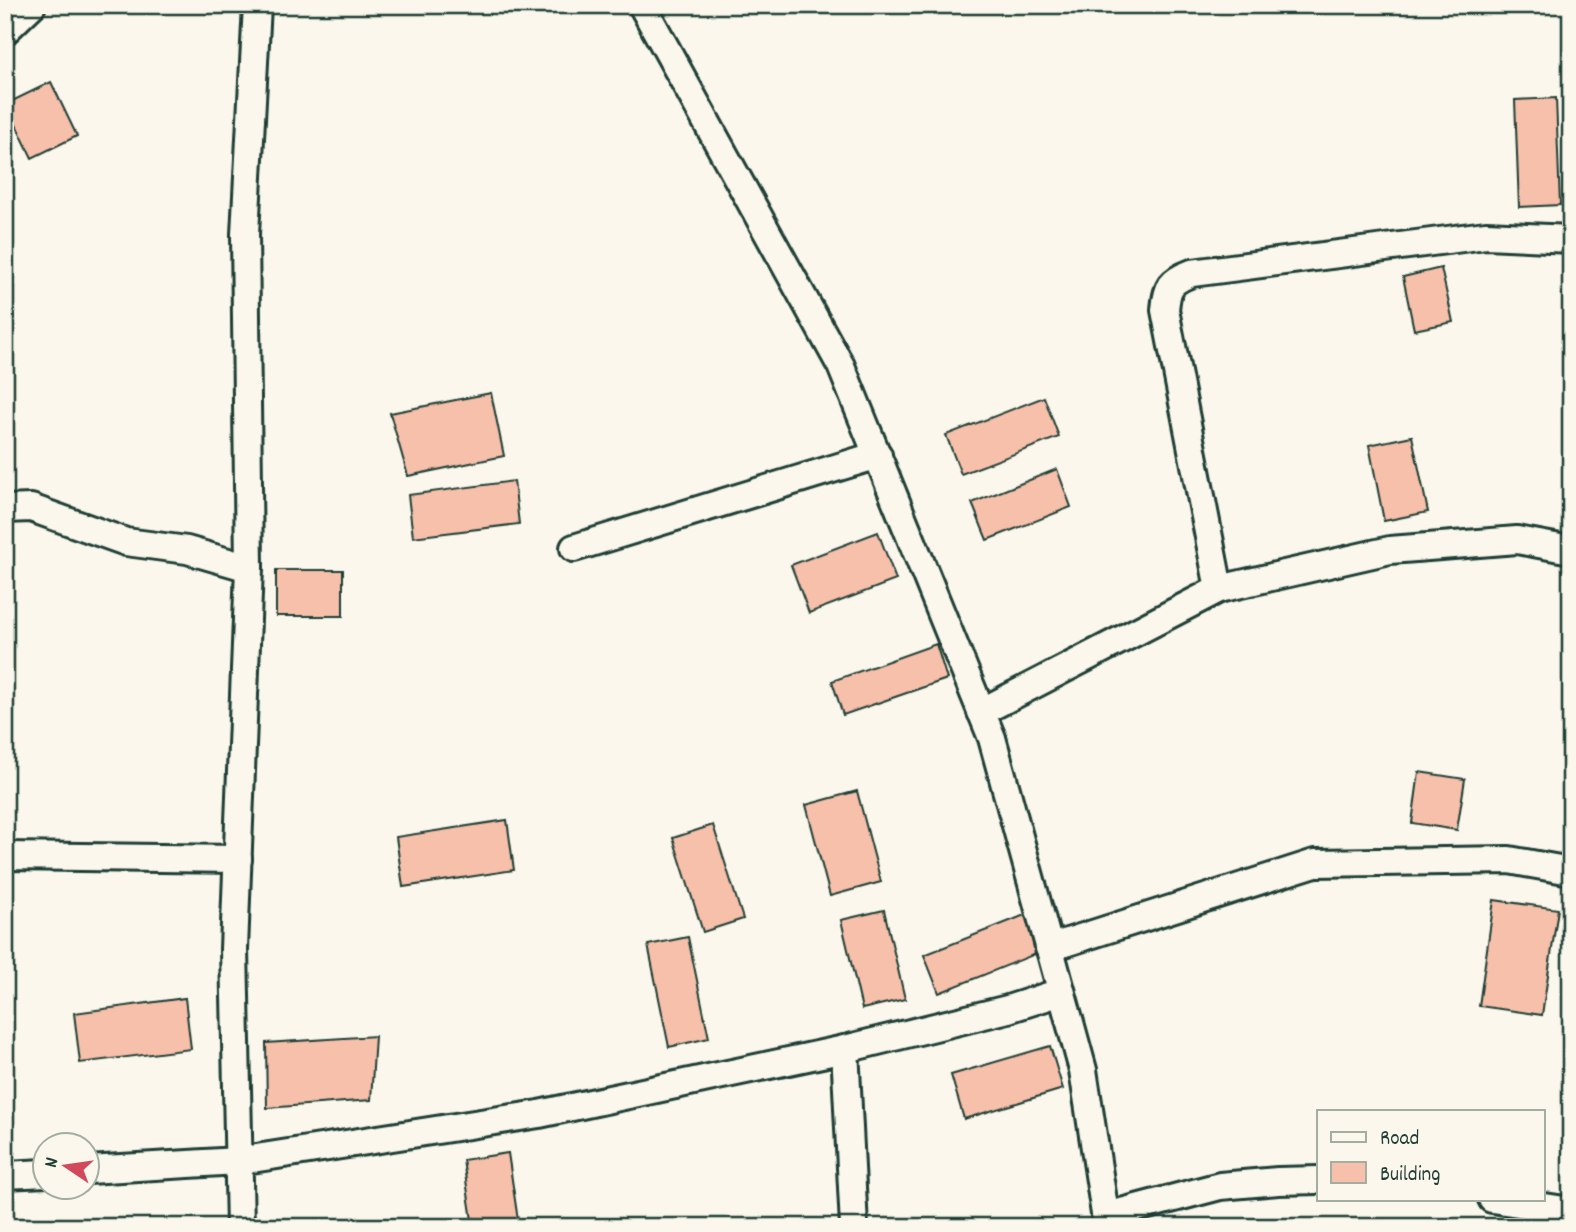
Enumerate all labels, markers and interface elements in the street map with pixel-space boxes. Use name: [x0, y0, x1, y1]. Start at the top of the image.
legend: [1317, 1110, 1544, 1200]
text: Road: [1380, 1125, 1419, 1155]
north arrow: [32, 1130, 102, 1200]
text: N: [39, 1155, 67, 1171]
text: Building: [1380, 1161, 1440, 1191]

